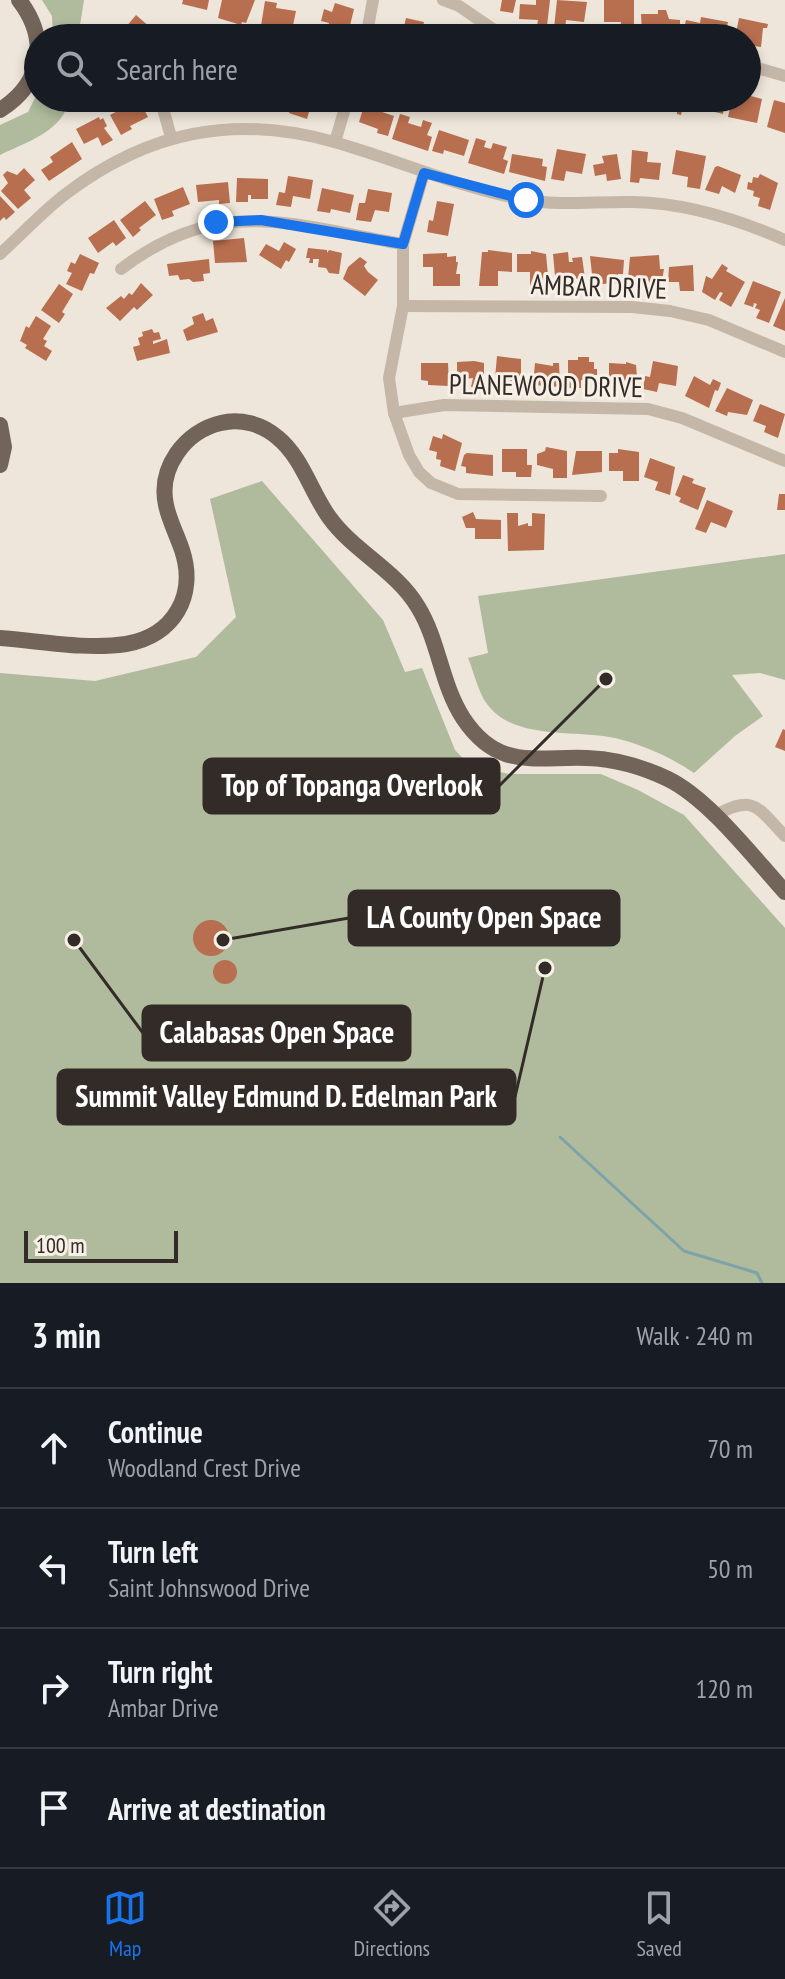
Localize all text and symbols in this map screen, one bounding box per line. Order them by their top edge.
search box [24,24,761,112]
icon: search [52,46,96,90]
text: Search here [116,49,238,88]
route start [508,182,544,218]
route end [198,204,234,240]
street label: AMBAR DRIVE [530,265,668,307]
street label: PLANEWOOD DRIVE [449,365,643,405]
callout: Top of Topanga Overlook [204,759,499,813]
text: Top of Topanga Overlook [221,765,483,804]
callout: LA County Open Space [349,891,619,945]
text: LA County Open Space [366,897,602,936]
callout: Calabasas Open Space [143,1006,410,1060]
text: Calabasas Open Space [160,1012,394,1051]
callout: Summit Valley Edmund D. Edelman Park [58,1070,515,1124]
text: Summit Valley Edmund D. Edelman Park [75,1076,497,1115]
scale bar [24,1227,178,1263]
text: 100 m [36,1231,85,1259]
text: 3 min [32,1313,101,1357]
text: Walk · 240 m [636,1319,753,1352]
text: Continue [108,1412,203,1451]
icon: ahead [32,1426,76,1470]
text: 70 m [707,1432,753,1465]
text: Woodland Crest Drive [108,1451,301,1484]
text: Turn left [108,1532,198,1571]
icon: left [32,1546,76,1590]
text: 50 m [707,1552,753,1585]
text: Saint Johnswood Drive [108,1571,310,1604]
text: Turn right [108,1652,212,1691]
icon: right [32,1666,76,1710]
text: 120 m [695,1672,753,1705]
text: Ambar Drive [108,1691,219,1724]
icon: arrive [32,1786,76,1830]
text: Arrive at destination [108,1789,326,1828]
tab: Map [103,1886,147,1962]
tab: Directions [354,1886,430,1962]
tab: Saved [636,1886,682,1962]

